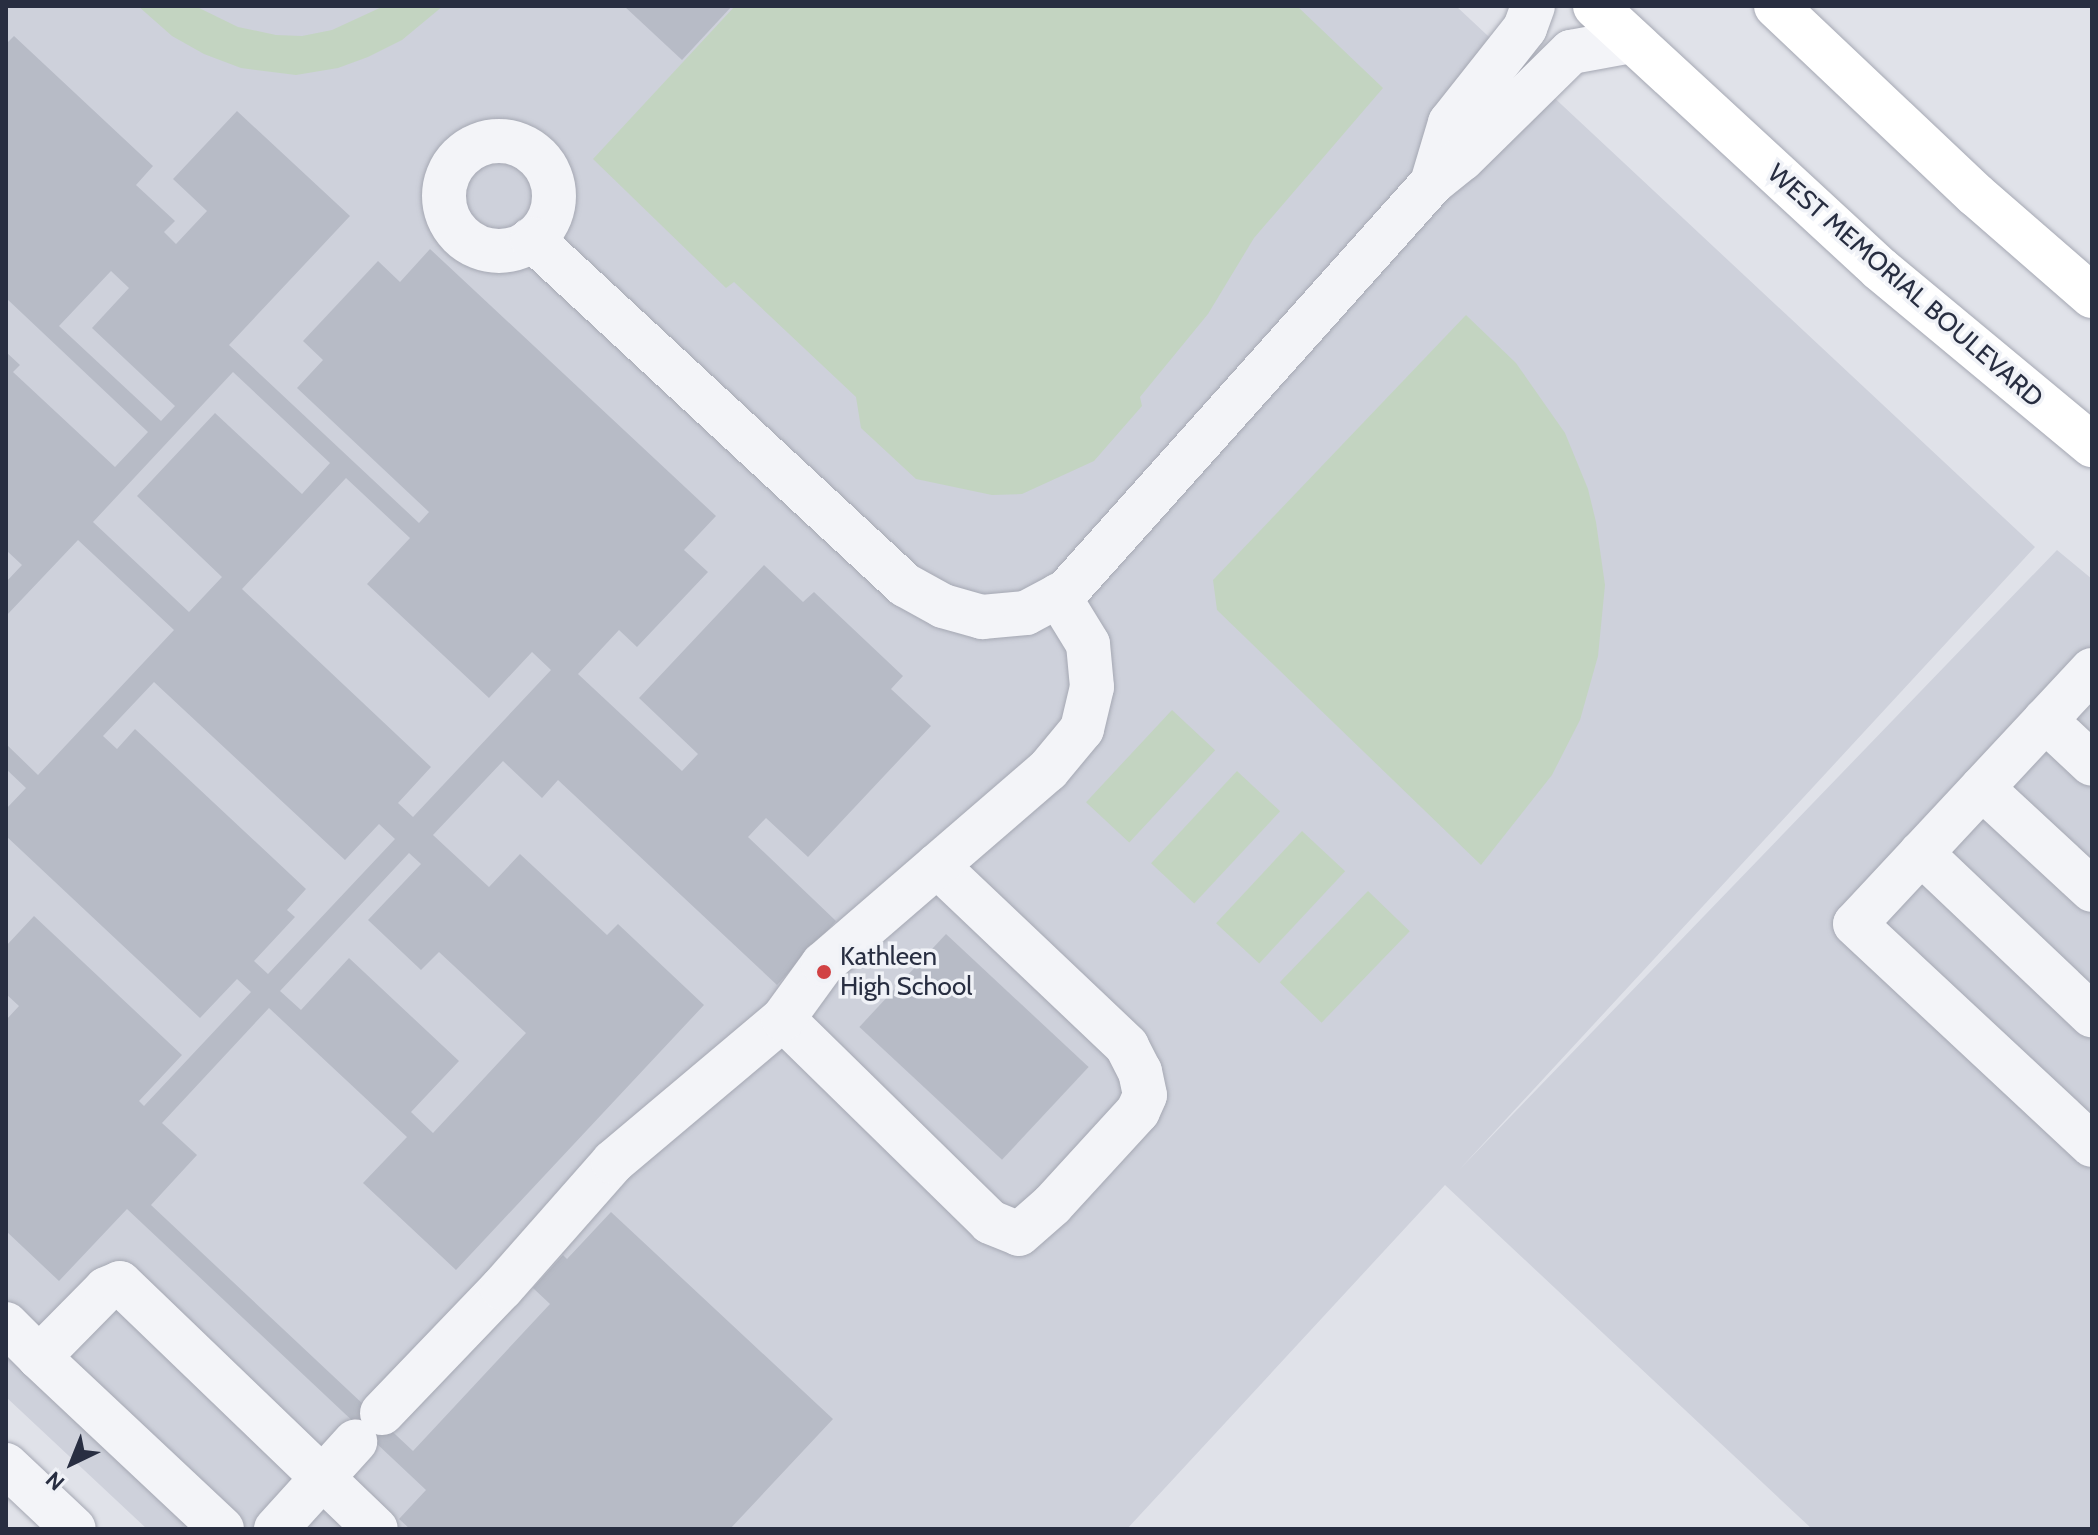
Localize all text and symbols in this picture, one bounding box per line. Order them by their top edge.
street label: WEST MEMORIAL BOULEVARD [1761,158,2049,414]
place label: Kathleen High School [840,941,972,1002]
marker: Kathleen High School [815,963,833,981]
north arrow [32,1423,112,1503]
text: N [40,1466,70,1496]

